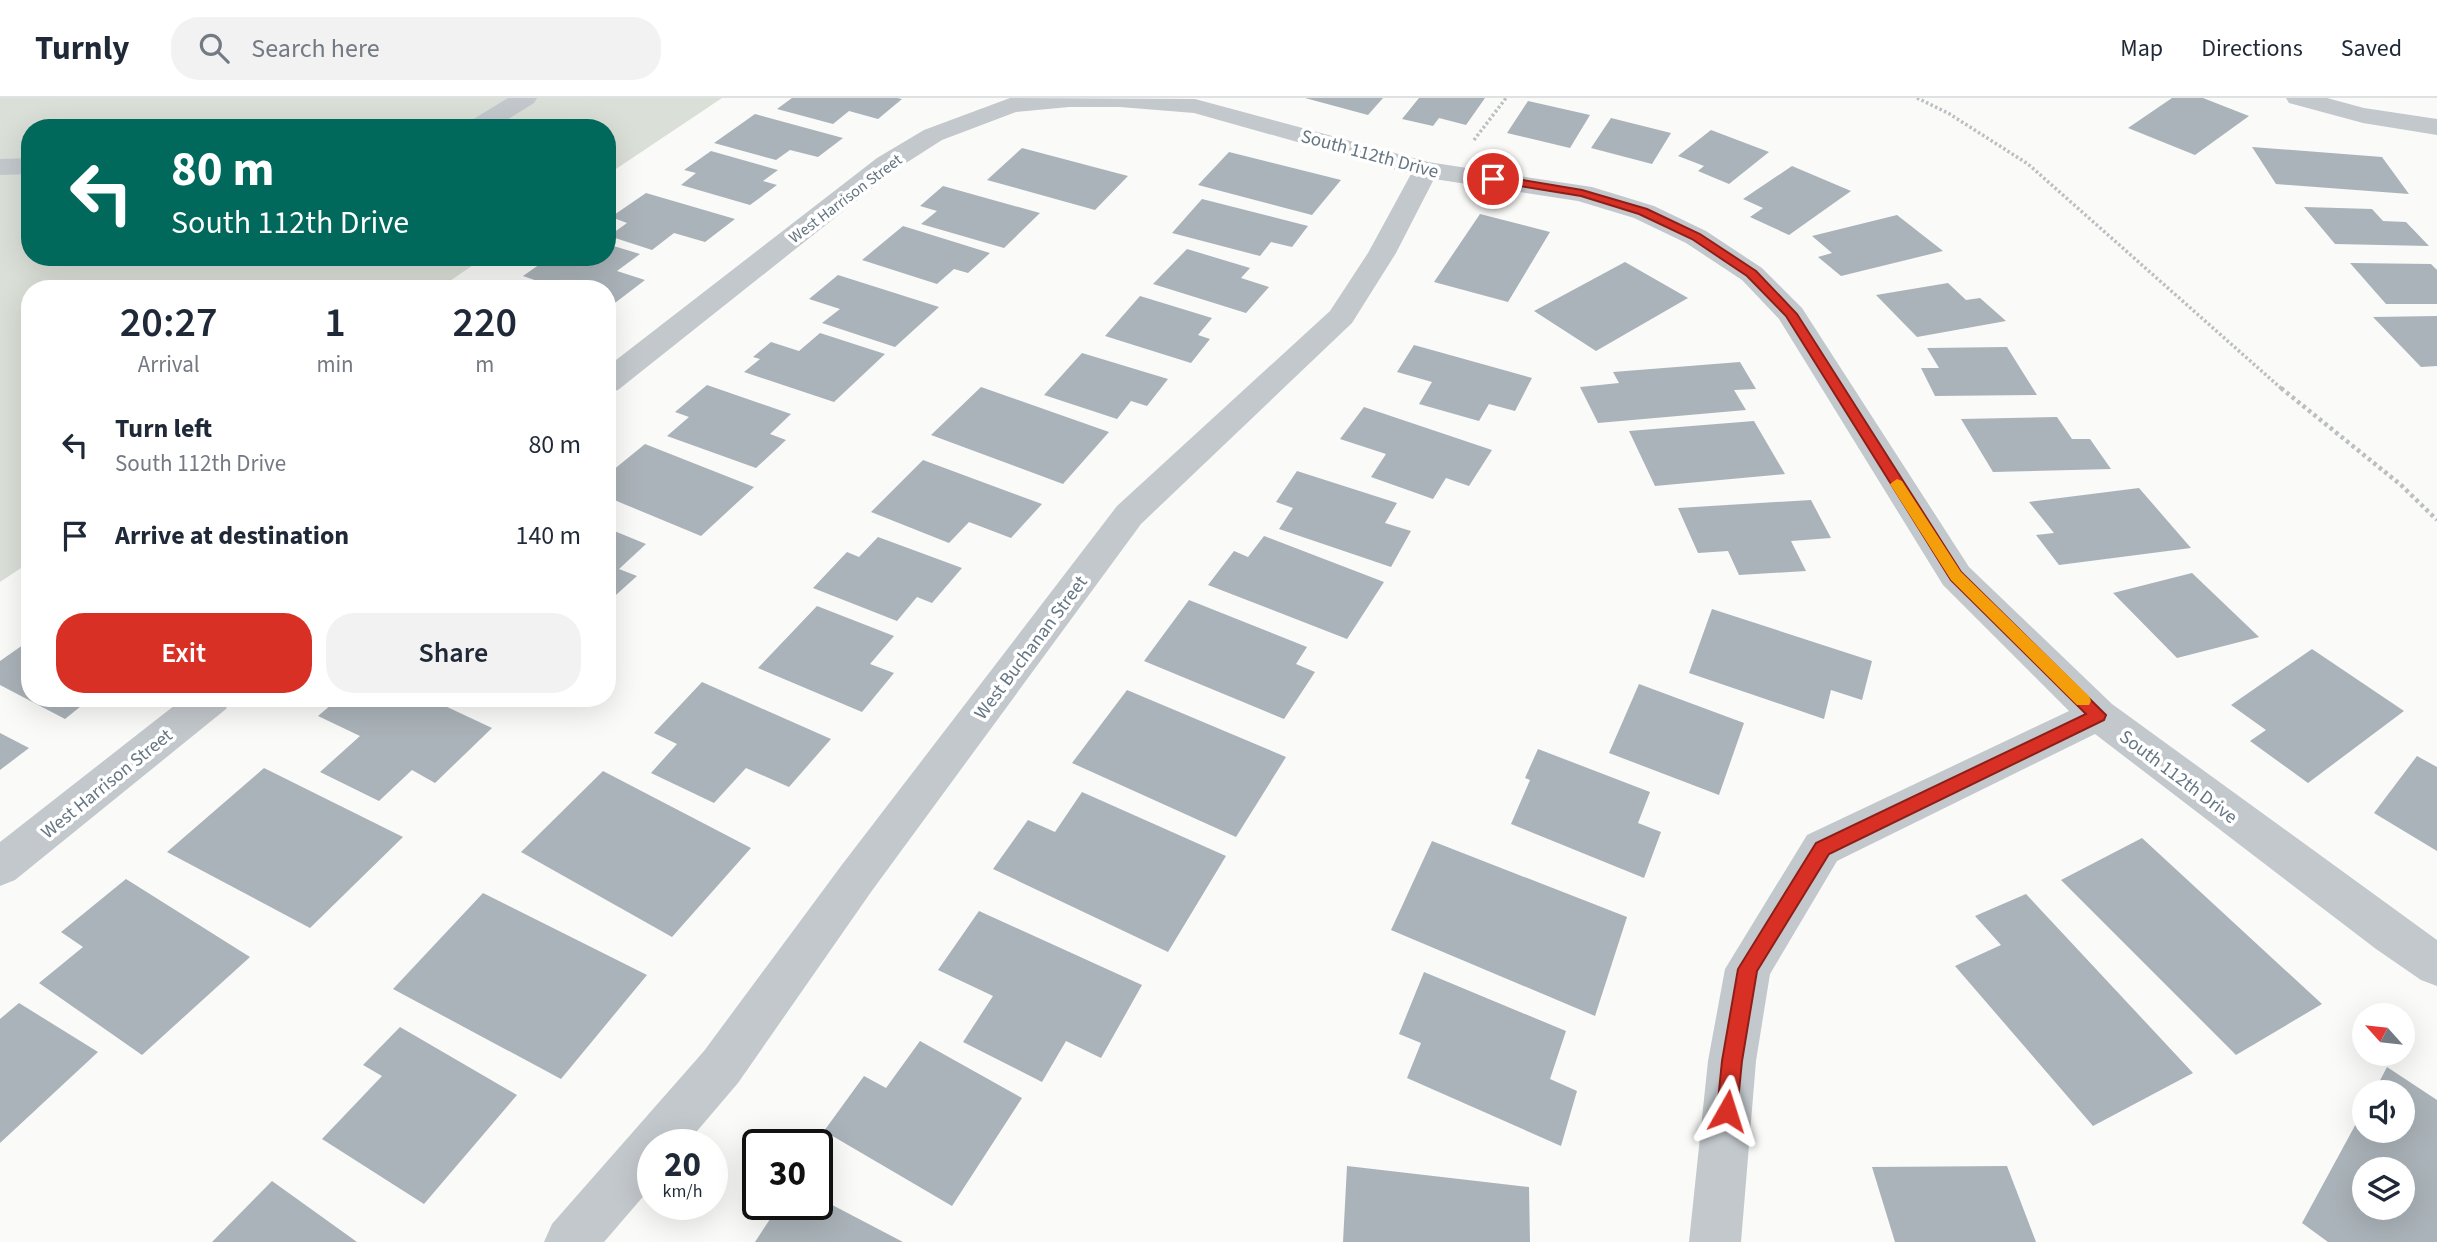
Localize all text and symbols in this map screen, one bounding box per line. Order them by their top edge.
search box [171,17,661,80]
text: Turnly [35,25,129,72]
icon: search [195,29,233,67]
text: Search here [251,30,380,67]
text: Map [2120,31,2163,66]
text: Directions [2201,31,2303,66]
text: Saved [2341,31,2402,66]
street label: South 112th Drive [1298,123,1441,186]
text: 80 m [171,135,275,205]
icon: left [56,147,147,238]
street label: West Harrison Street [784,149,907,249]
pin [1463,149,1523,209]
icon: arrive [1474,160,1512,198]
text: South 112th Drive [171,200,409,246]
text: 20:27 [120,293,218,353]
text: 1 [324,293,346,353]
text: 220 [453,293,517,353]
text: Arrival [138,348,200,381]
text: min [316,348,354,381]
text: m [475,348,494,381]
text: Turn left [115,410,212,447]
icon: left [56,426,94,464]
text: 80 m [528,426,581,463]
text: South 112th Drive [115,447,286,480]
icon: arrive [56,517,94,555]
text: Arrive at destination [115,517,349,554]
text: 140 m [515,517,581,554]
street label: West Buchanan Street [968,570,1095,726]
button: Exit [56,613,312,693]
button: Share [326,613,581,693]
street label: West Harrison Street [35,722,179,846]
street label: South 112th Drive [2114,724,2243,831]
north arrow [2352,1003,2415,1066]
map controls [2352,1003,2415,1220]
position arrow [1690,1074,1764,1148]
button: sound [2352,1080,2415,1143]
speed limit sign: 30 [742,1129,833,1220]
text: 20 [664,1140,701,1190]
button: layers [2352,1157,2415,1220]
text: km/h [663,1179,702,1204]

